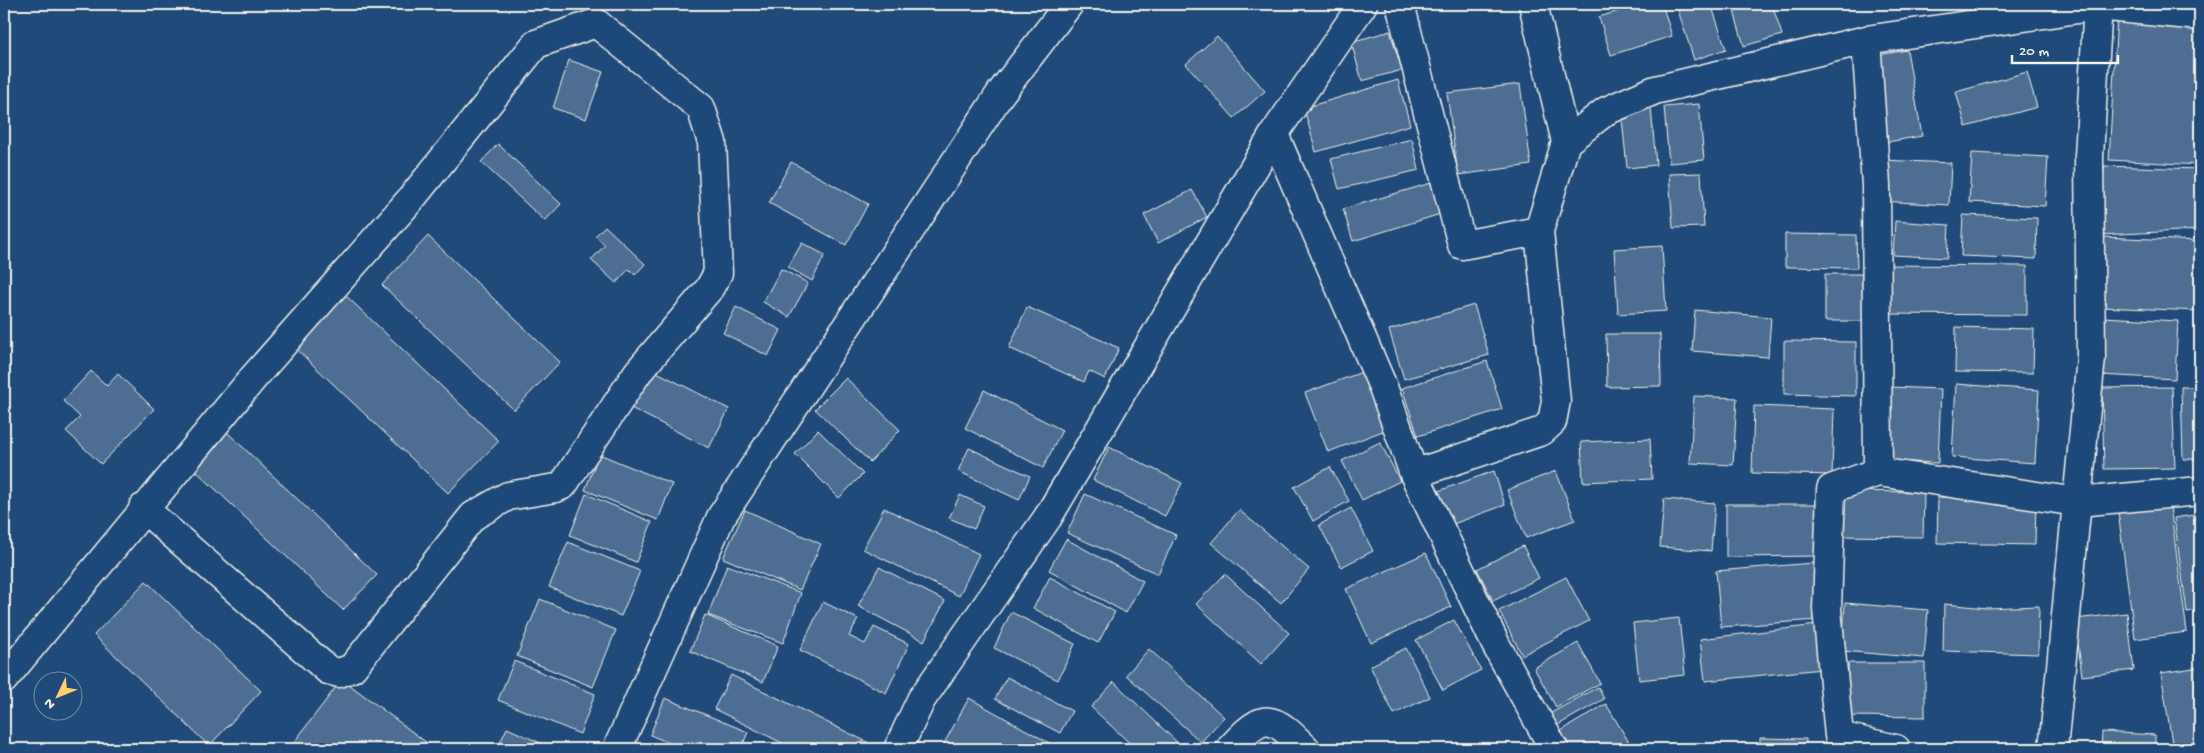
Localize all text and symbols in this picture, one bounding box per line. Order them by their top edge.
scale bar [2012,32,2118,64]
text: 20 m [2019,43,2049,61]
north arrow [32,670,82,720]
text: N [41,694,60,712]

